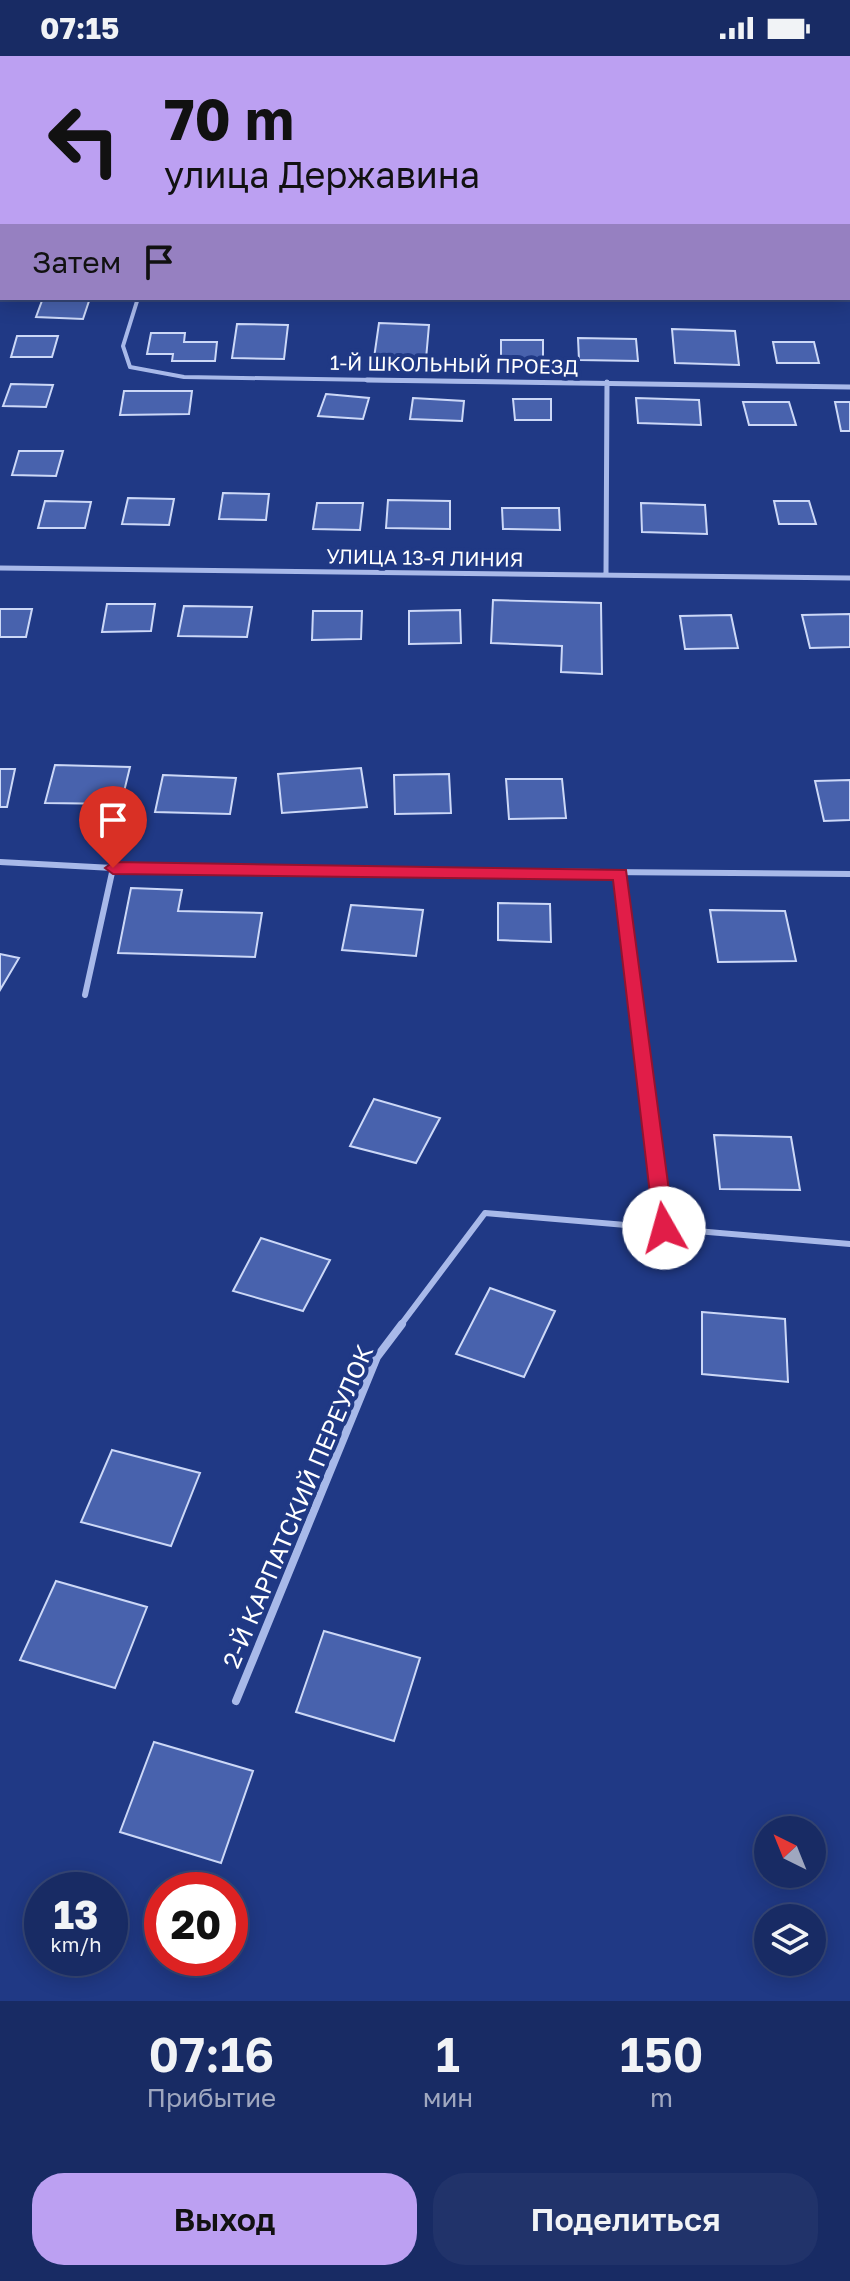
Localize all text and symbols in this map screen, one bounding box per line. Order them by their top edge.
text: 07:15 [40,10,119,46]
text: 70 m [164,85,294,152]
icon: left [32,88,136,192]
text: улица Державина [164,153,480,196]
icon: arrive [137,240,181,284]
text: Затем [32,244,121,280]
street label: 1-Й ШКОЛЬНЫЙ ПРОЕЗД [330,350,578,378]
street label: УЛИЦА 13-Я ЛИНИЯ [326,543,524,571]
pin [79,786,147,868]
icon: arrive [91,798,135,842]
position arrow [622,1186,706,1270]
street label: 2-Й КАРПАТСКИЙ ПЕРЕУЛОК [216,1340,378,1672]
north arrow [754,1816,826,1888]
map controls [754,1816,826,1976]
speed limit sign: 20 [144,1872,248,1976]
text: 13 [54,1890,99,1938]
button: layers [754,1904,826,1976]
text: km/h [51,1932,101,1956]
text: 07:16 [149,2025,274,2083]
text: 1 [436,2025,460,2083]
text: 150 [620,2025,703,2083]
text: Прибытие [147,2082,276,2113]
text: мин [423,2082,473,2113]
text: m [650,2082,673,2113]
button: Выход [32,2173,417,2265]
button: Поделиться [433,2173,818,2265]

